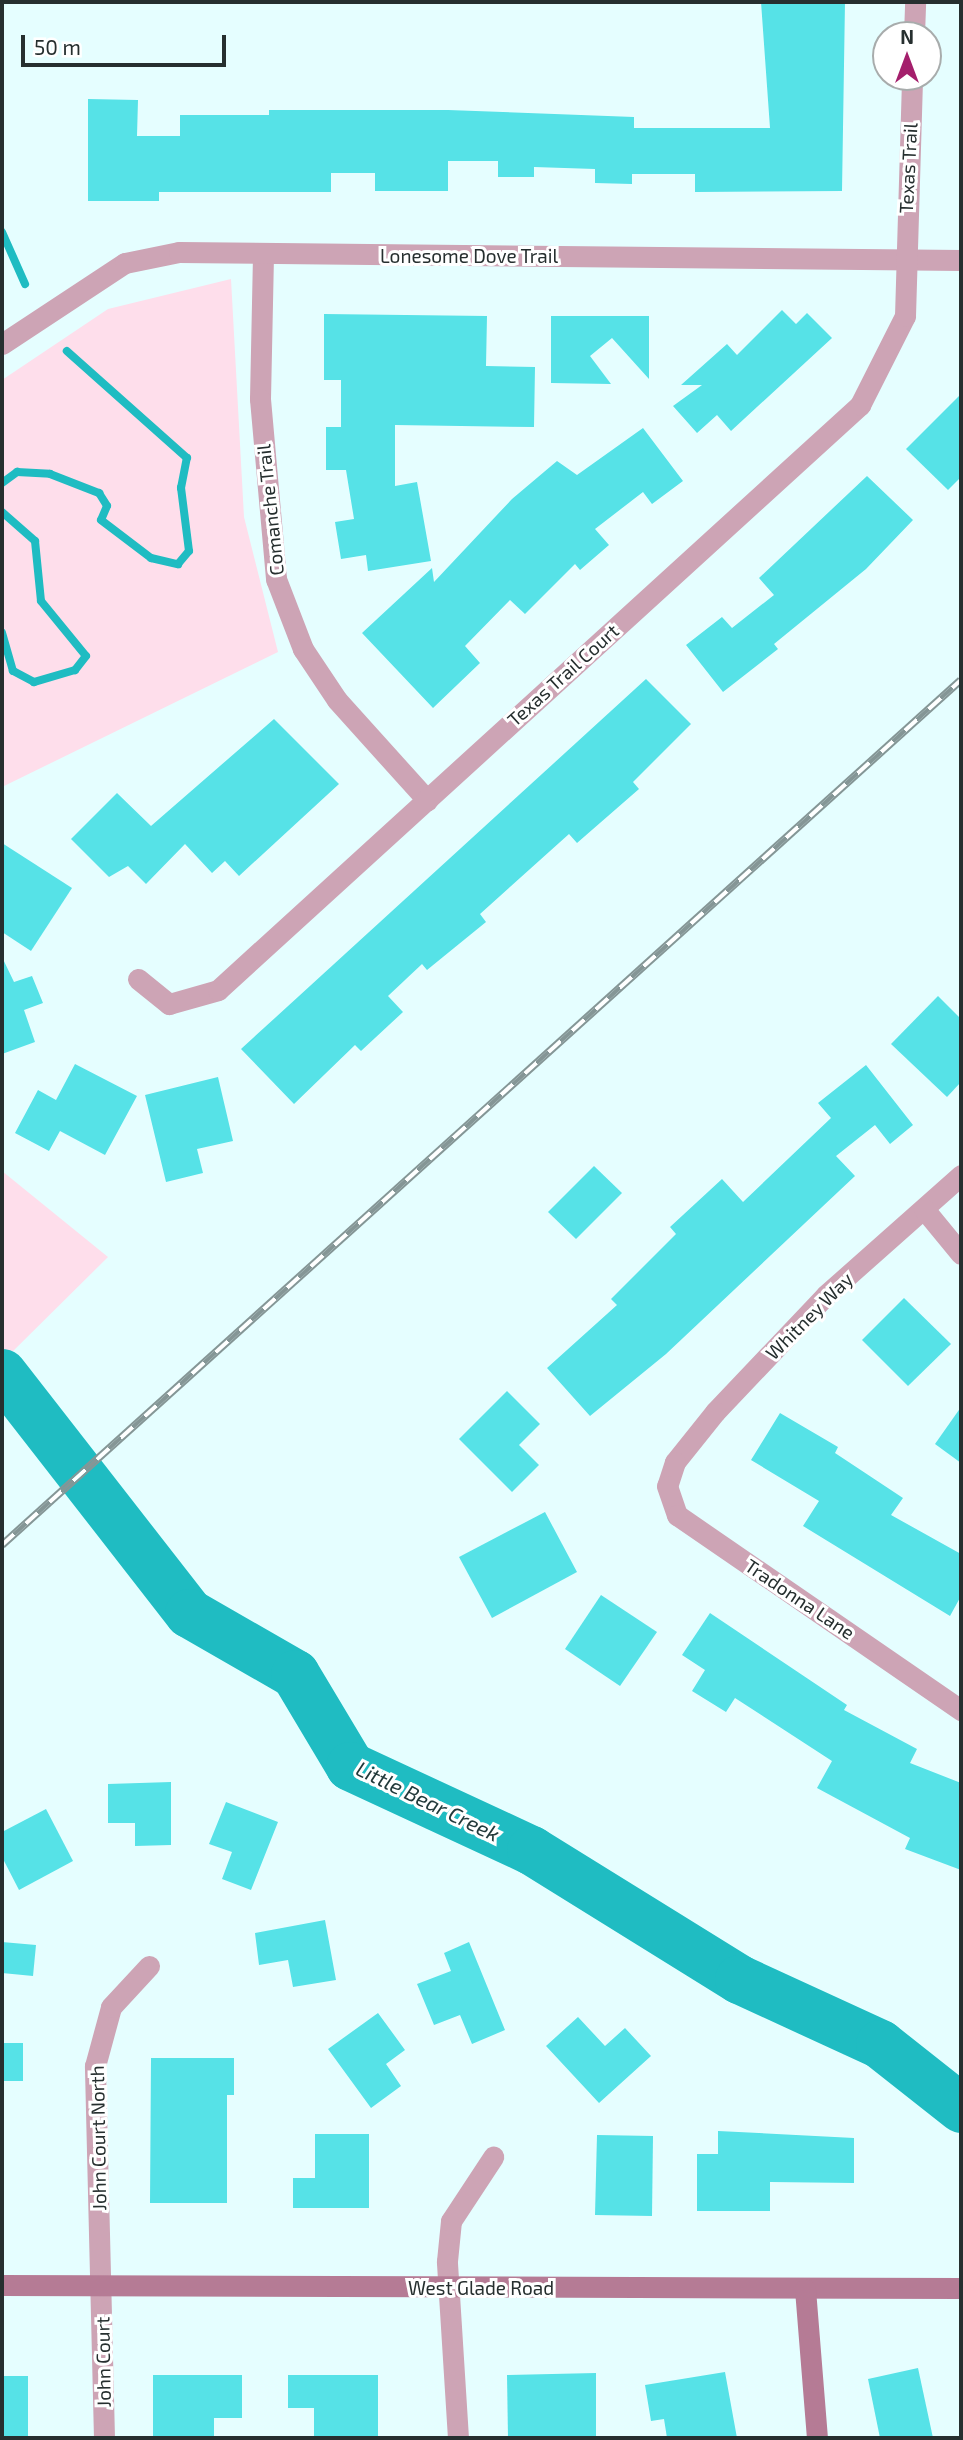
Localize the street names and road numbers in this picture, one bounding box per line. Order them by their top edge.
street label: Texas Trail [894,122,922,214]
street label: Lonesome Dove Trail [380,245,558,267]
street label: Comanche Trail [252,443,288,577]
street label: Texas Trail Court [502,619,624,731]
street label: Whitney Way [760,1267,858,1365]
street label: Tradonna Lane [741,1554,859,1644]
street label: John Court North [85,2065,111,2211]
street label: West Glade Road [408,2277,554,2299]
street label: John Court [91,2316,115,2408]

